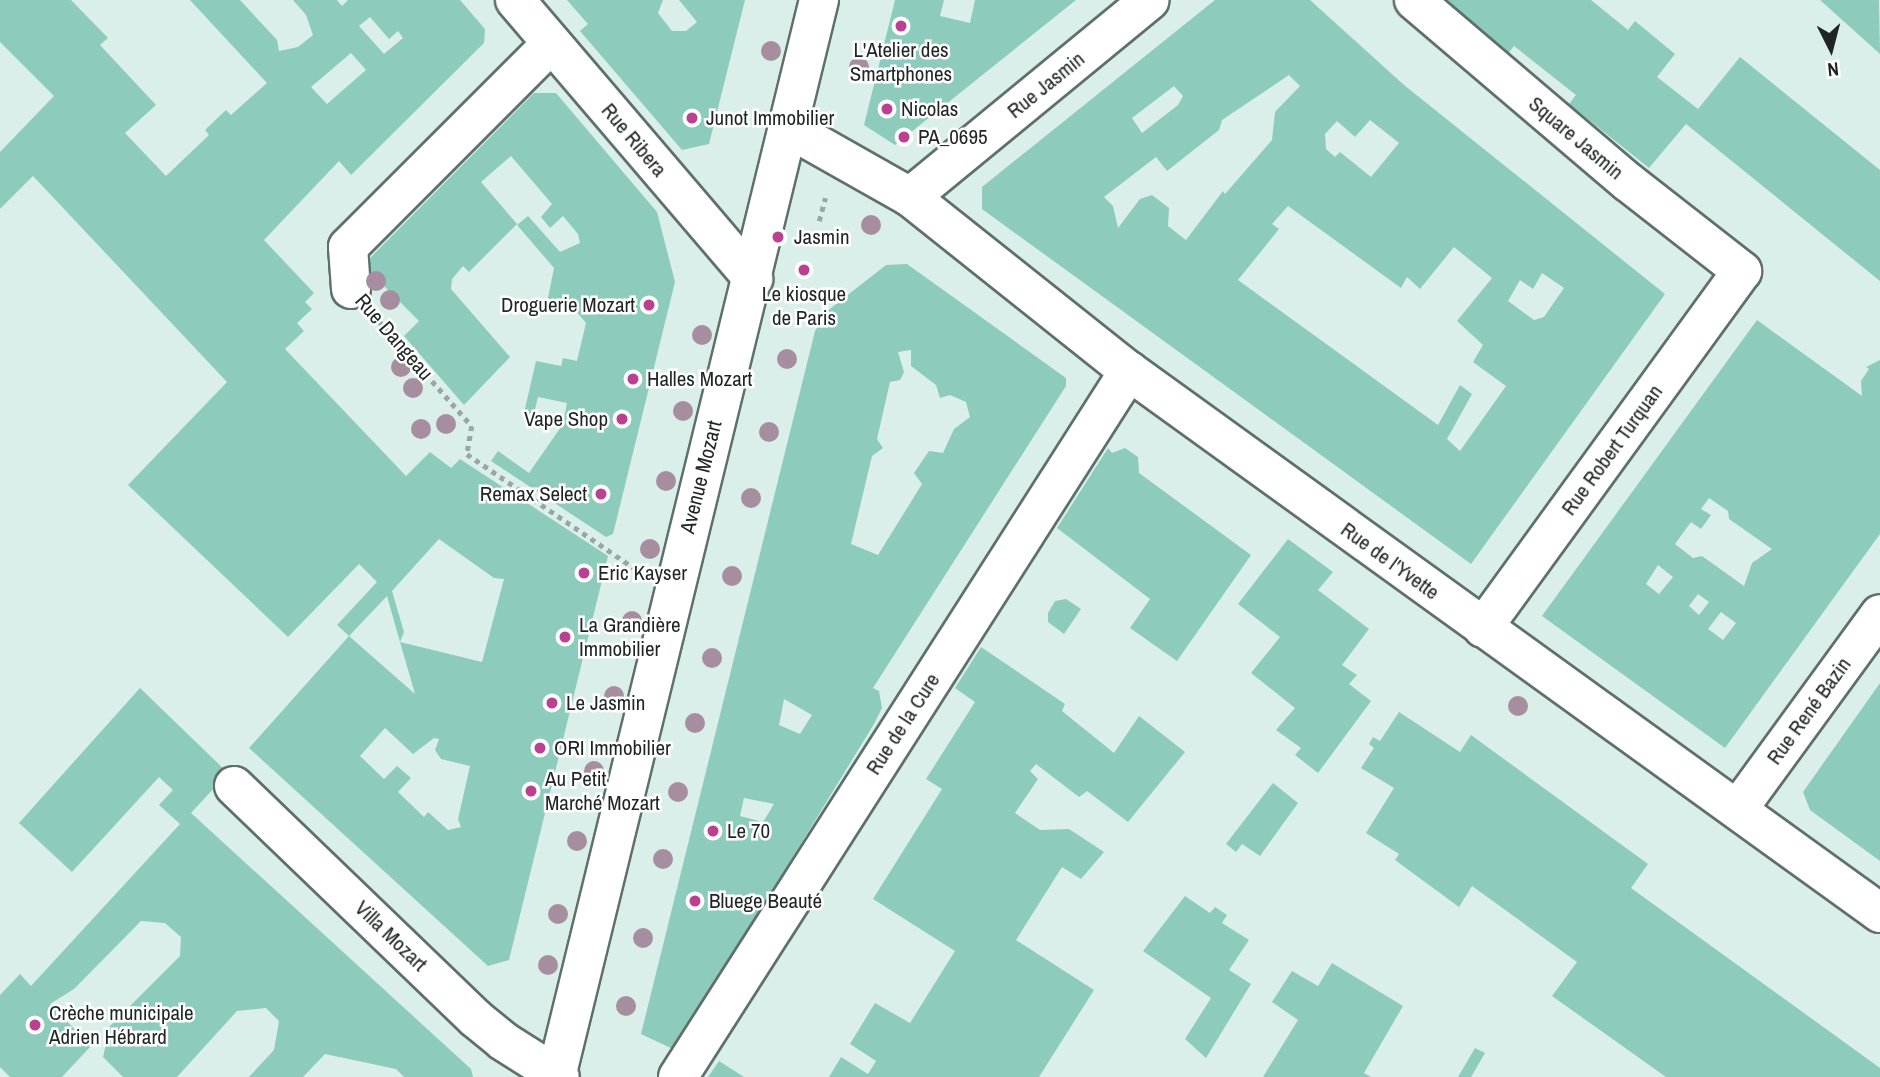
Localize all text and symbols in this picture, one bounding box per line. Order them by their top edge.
north arrow [1796,14,1866,84]
marker: L'Atelier des Smartphones [893,18,909,34]
place label: L'Atelier des Smartphones [850,37,952,87]
street label: Rue Jasmin [1002,46,1090,124]
text: N [1826,56,1840,83]
street label: Square Jasmin [1524,91,1628,185]
place label: Nicolas [901,96,958,122]
street label: Rue Ribera [596,98,672,182]
marker: Nicolas [879,101,895,117]
place label: Junot Immobilier [706,105,834,131]
marker: Junot Immobilier [684,110,700,126]
place label: PA_0695 [918,124,988,150]
marker: PA_0695 [896,129,912,145]
place label: Jasmin [794,224,850,250]
marker: Jasmin [768,227,788,247]
marker: Le kiosque de Paris [796,262,812,278]
place label: Le kiosque de Paris [762,281,846,331]
street label: Rue Dangeau [350,289,438,385]
place label: Droguerie Mozart [501,292,635,318]
marker: Droguerie Mozart [641,297,657,313]
place label: Halles Mozart [647,366,752,392]
marker: Halles Mozart [625,371,641,387]
street label: Rue Robert Turquan [1556,380,1668,520]
place label: Vape Shop [524,406,608,432]
marker: Vape Shop [614,411,630,427]
street label: Avenue Mozart [675,418,727,536]
place label: Remax Select [480,481,587,507]
marker: Remax Select [593,486,609,502]
street label: Rue de l'Yvette [1336,517,1444,605]
place label: Eric Kayser [598,560,687,586]
marker: Eric Kayser [576,565,592,581]
place label: La Grandière Immobilier [579,612,680,662]
marker: La Grandière Immobilier [557,629,573,645]
street label: Rue René Bazin [1762,652,1856,770]
street label: Rue de la Cure [861,669,945,779]
place label: Le Jasmin [566,690,645,716]
marker: Le Jasmin [544,695,560,711]
place label: ORI Immobilier [554,735,671,761]
marker: ORI Immobilier [532,740,548,756]
place label: Au Petit Marché Mozart [545,766,660,816]
marker: Au Petit Marché Mozart [523,783,539,799]
place label: Le 70 [727,818,770,844]
marker: Le 70 [705,823,721,839]
place label: Bluege Beauté [709,888,822,914]
marker: Bluege Beauté [687,893,703,909]
street label: Villa Mozart [350,895,432,977]
place label: Crèche municipale Adrien Hébrard [49,1000,194,1050]
marker: Crèche municipale Adrien Hébrard [27,1017,43,1033]

